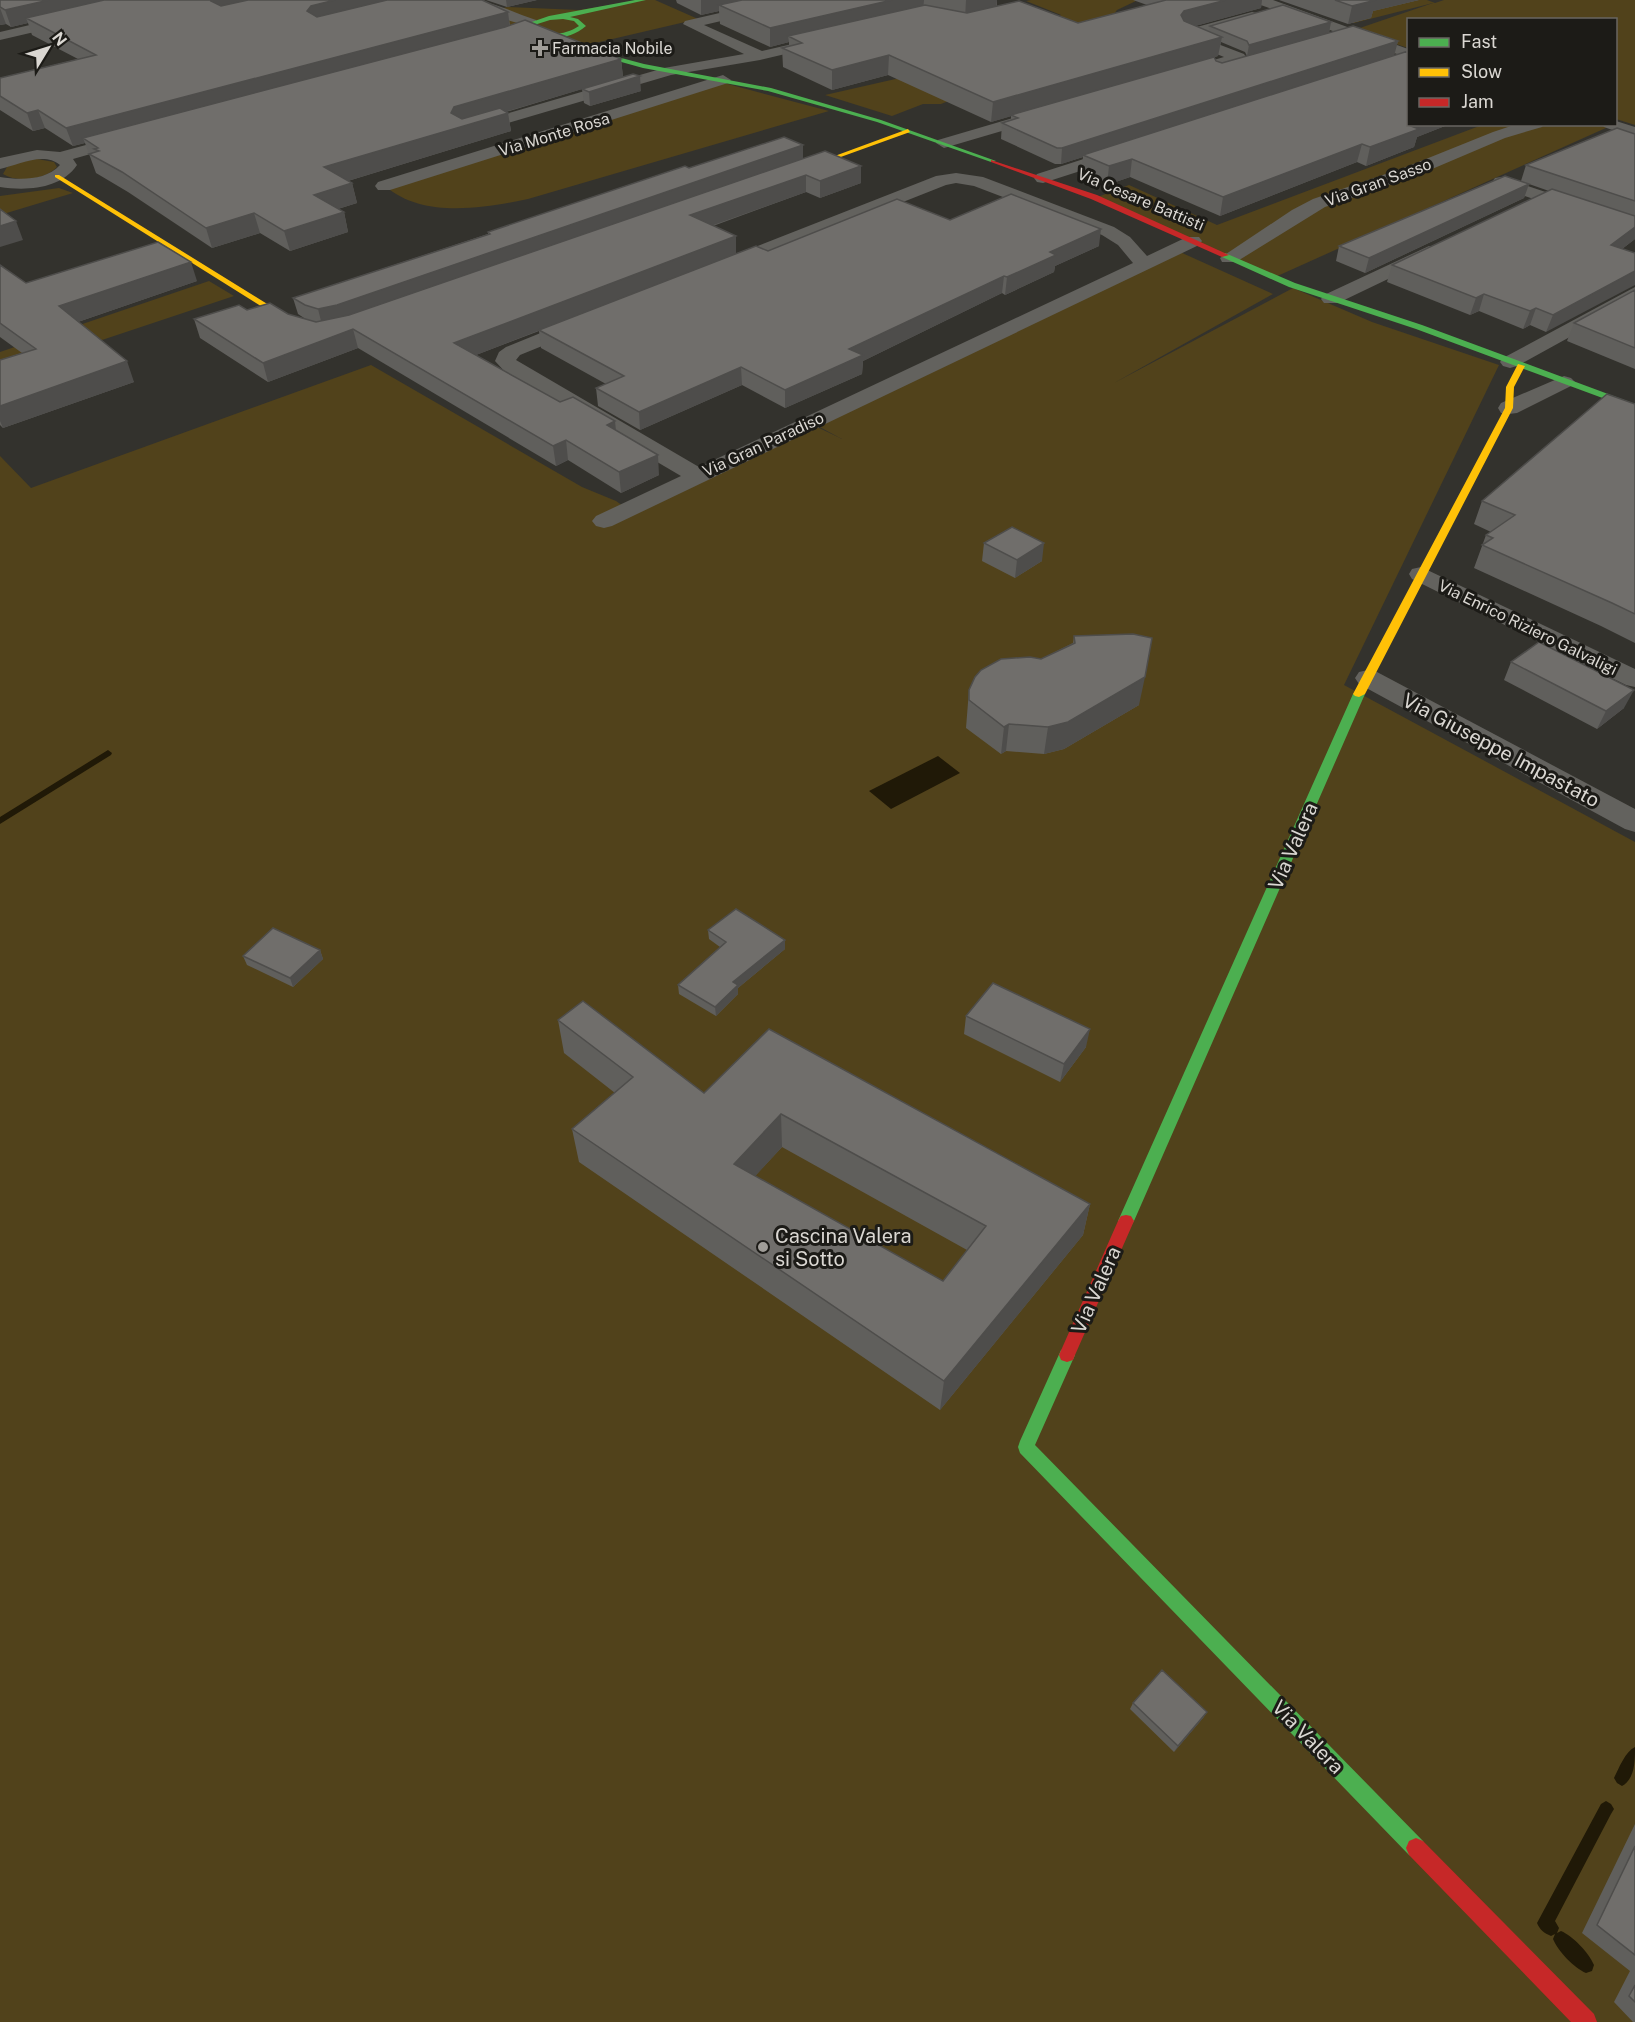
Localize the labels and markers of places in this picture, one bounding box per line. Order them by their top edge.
place label: Farmacia Nobile [552,39,673,58]
marker: Farmacia Nobile [533,41,547,55]
place label: Cascina Valera si Sotto [775,1224,912,1271]
marker: Cascina Valera si Sotto [756,1240,770,1254]

